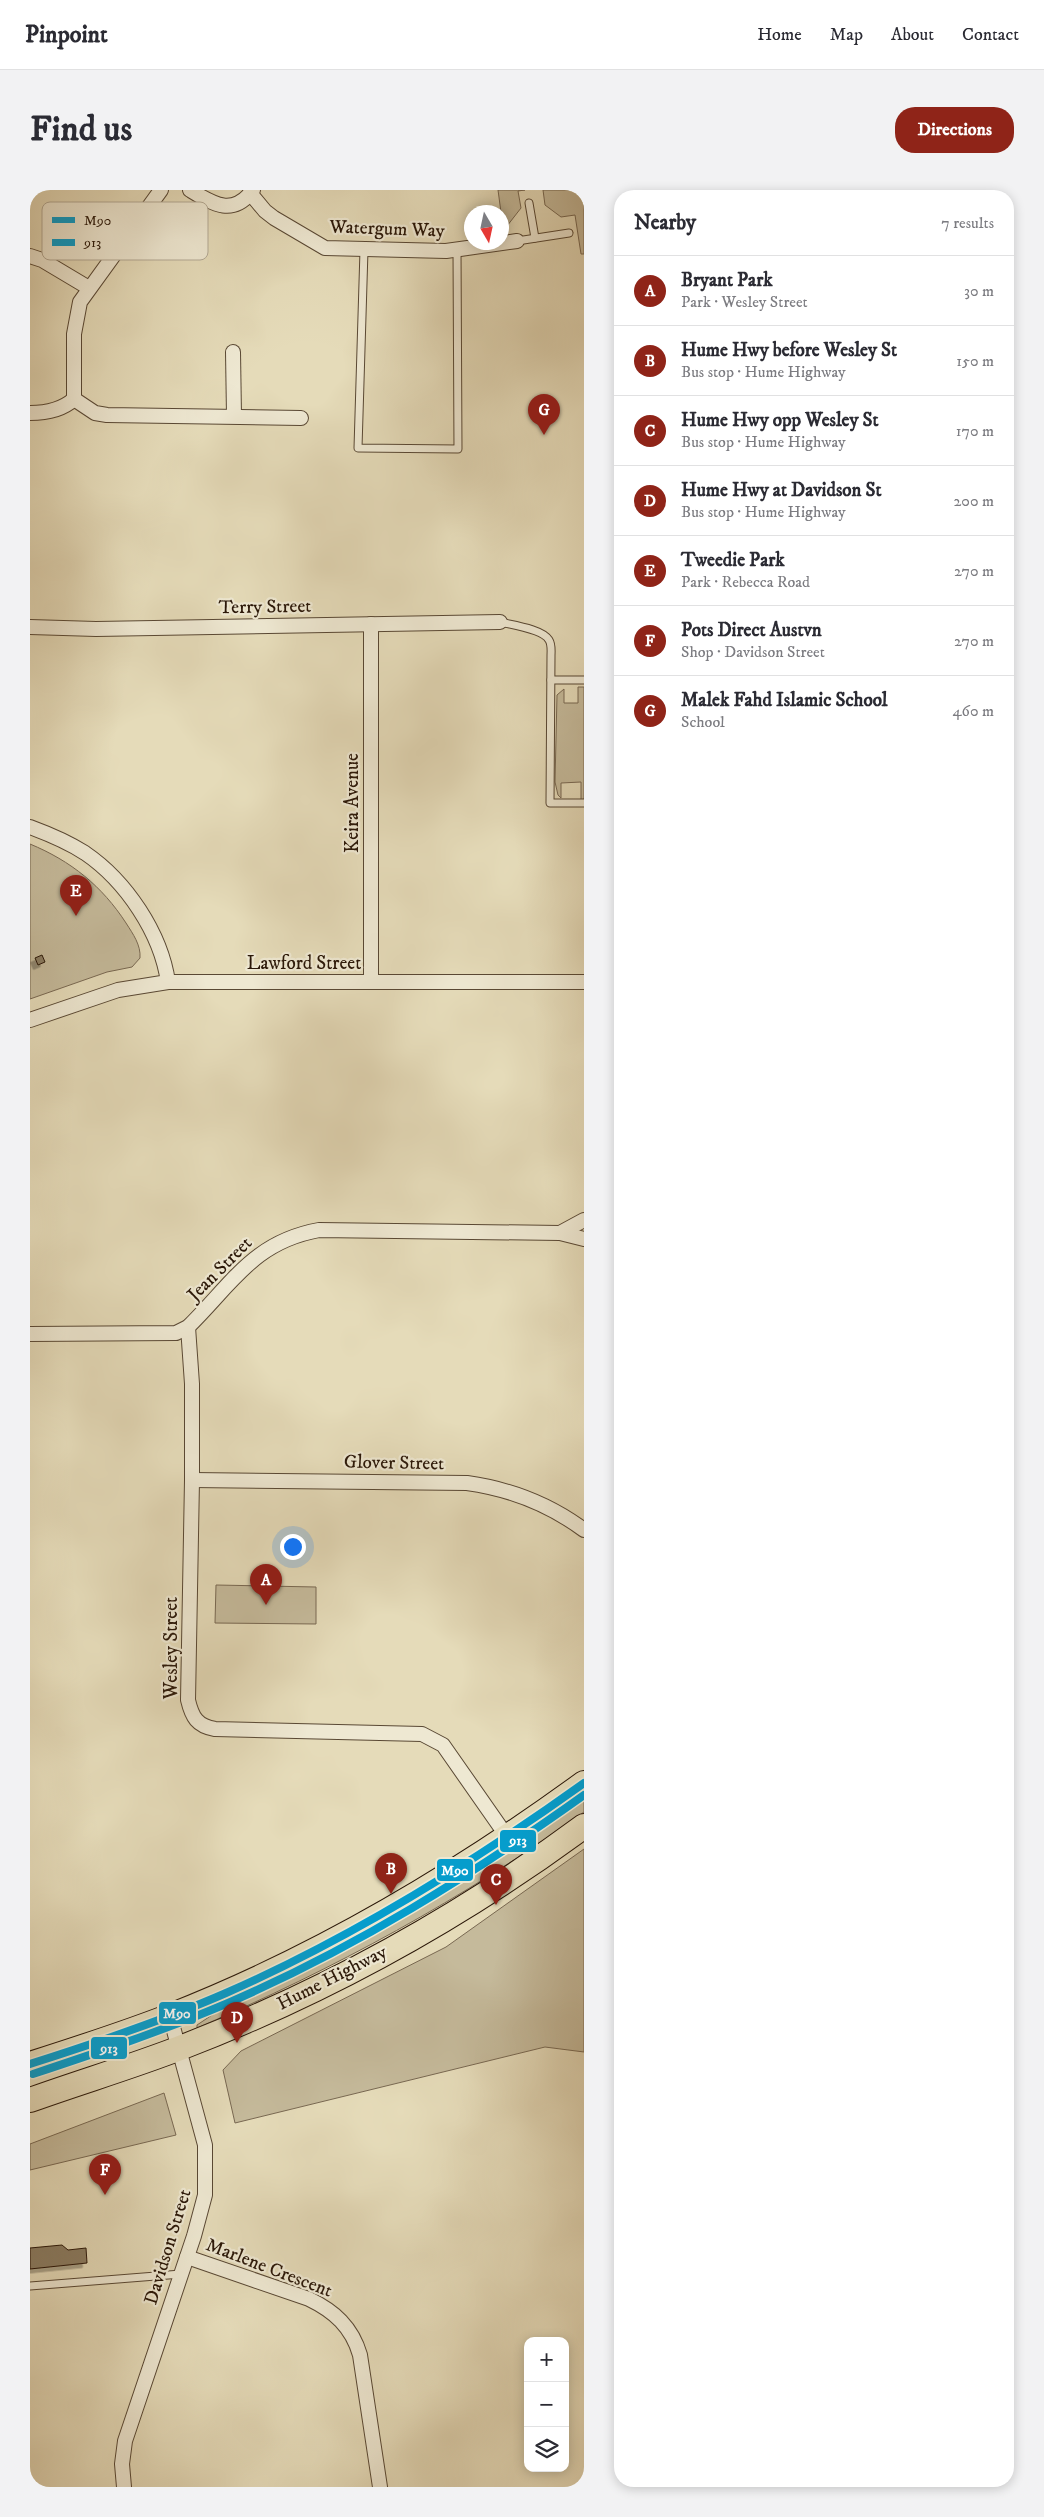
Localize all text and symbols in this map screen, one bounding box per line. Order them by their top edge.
text: Pinpoint [25,20,108,50]
text: Home [757,24,802,46]
text: Map [830,24,863,46]
text: About [891,24,934,46]
text: Contact [962,24,1019,46]
button: Directions [895,107,1014,153]
text: Find us [30,108,132,152]
legend [42,202,208,260]
north arrow [464,205,509,250]
text: Nearby [634,210,696,236]
text: M90 [84,212,111,230]
text: 7 results [941,213,994,233]
street label: Watergum Way [328,215,446,243]
text: 913 [83,234,101,252]
text: Bryant Park [681,269,773,292]
text: A [645,281,655,301]
text: 30 m [964,281,994,301]
text: Park · Wesley Street [681,292,808,312]
text: Hume Hwy before Wesley St [681,339,897,362]
text: B [645,351,655,371]
text: 150 m [956,351,994,371]
text: Bus stop · Hume Highway [681,362,846,382]
pin: G [528,394,560,435]
text: Hume Hwy opp Wesley St [681,409,879,432]
text: C [645,421,655,441]
text: 170 m [956,421,994,441]
text: Bus stop · Hume Highway [681,432,846,452]
text: Hume Hwy at Davidson St [681,479,882,502]
text: D [644,491,656,511]
text: 200 m [953,491,994,511]
text: Bus stop · Hume Highway [681,502,846,522]
text: Tweedie Park [681,549,785,572]
text: E [644,561,656,581]
text: 270 m [954,561,994,581]
text: Park · Rebecca Road [681,572,810,592]
street label: Terry Street [219,595,311,619]
text: Pots Direct Austvn [681,619,822,642]
text: F [645,631,655,651]
text: 270 m [954,631,994,651]
text: Shop · Davidson Street [681,642,825,662]
text: Malek Fahd Islamic School [681,689,888,712]
text: G [644,701,656,721]
text: 460 m [952,701,994,721]
text: School [681,712,725,732]
street label: Keira Avenue [341,753,364,853]
pin: E [60,875,92,916]
street label: Lawford Street [247,952,361,975]
street label: Jean Street [181,1232,257,1308]
street label: Glover Street [344,1451,444,1475]
your location [280,1534,306,1560]
pin: A [250,1564,282,1605]
street label: Wesley Street [160,1597,183,1700]
line badge: 913 [499,1829,537,1853]
text: 913 [508,1832,527,1850]
pin: B [375,1853,407,1894]
line badge: M90 [436,1858,474,1882]
text: M90 [441,1862,469,1880]
pin: C [480,1864,512,1905]
street label: Hume Highway [273,1940,392,2015]
line badge: M90 [158,2001,197,2025]
pin: D [221,2002,253,2043]
text: M90 [163,2005,191,2023]
line badge: 913 [90,2036,128,2060]
text: 913 [99,2040,118,2058]
pin: F [89,2154,121,2195]
street label: Davidson Street [140,2187,196,2307]
street label: Marlene Crescent [203,2233,335,2303]
map controls [524,2337,569,2472]
button: + [524,2337,569,2382]
button: − [524,2382,569,2427]
button: layers [524,2427,569,2472]

